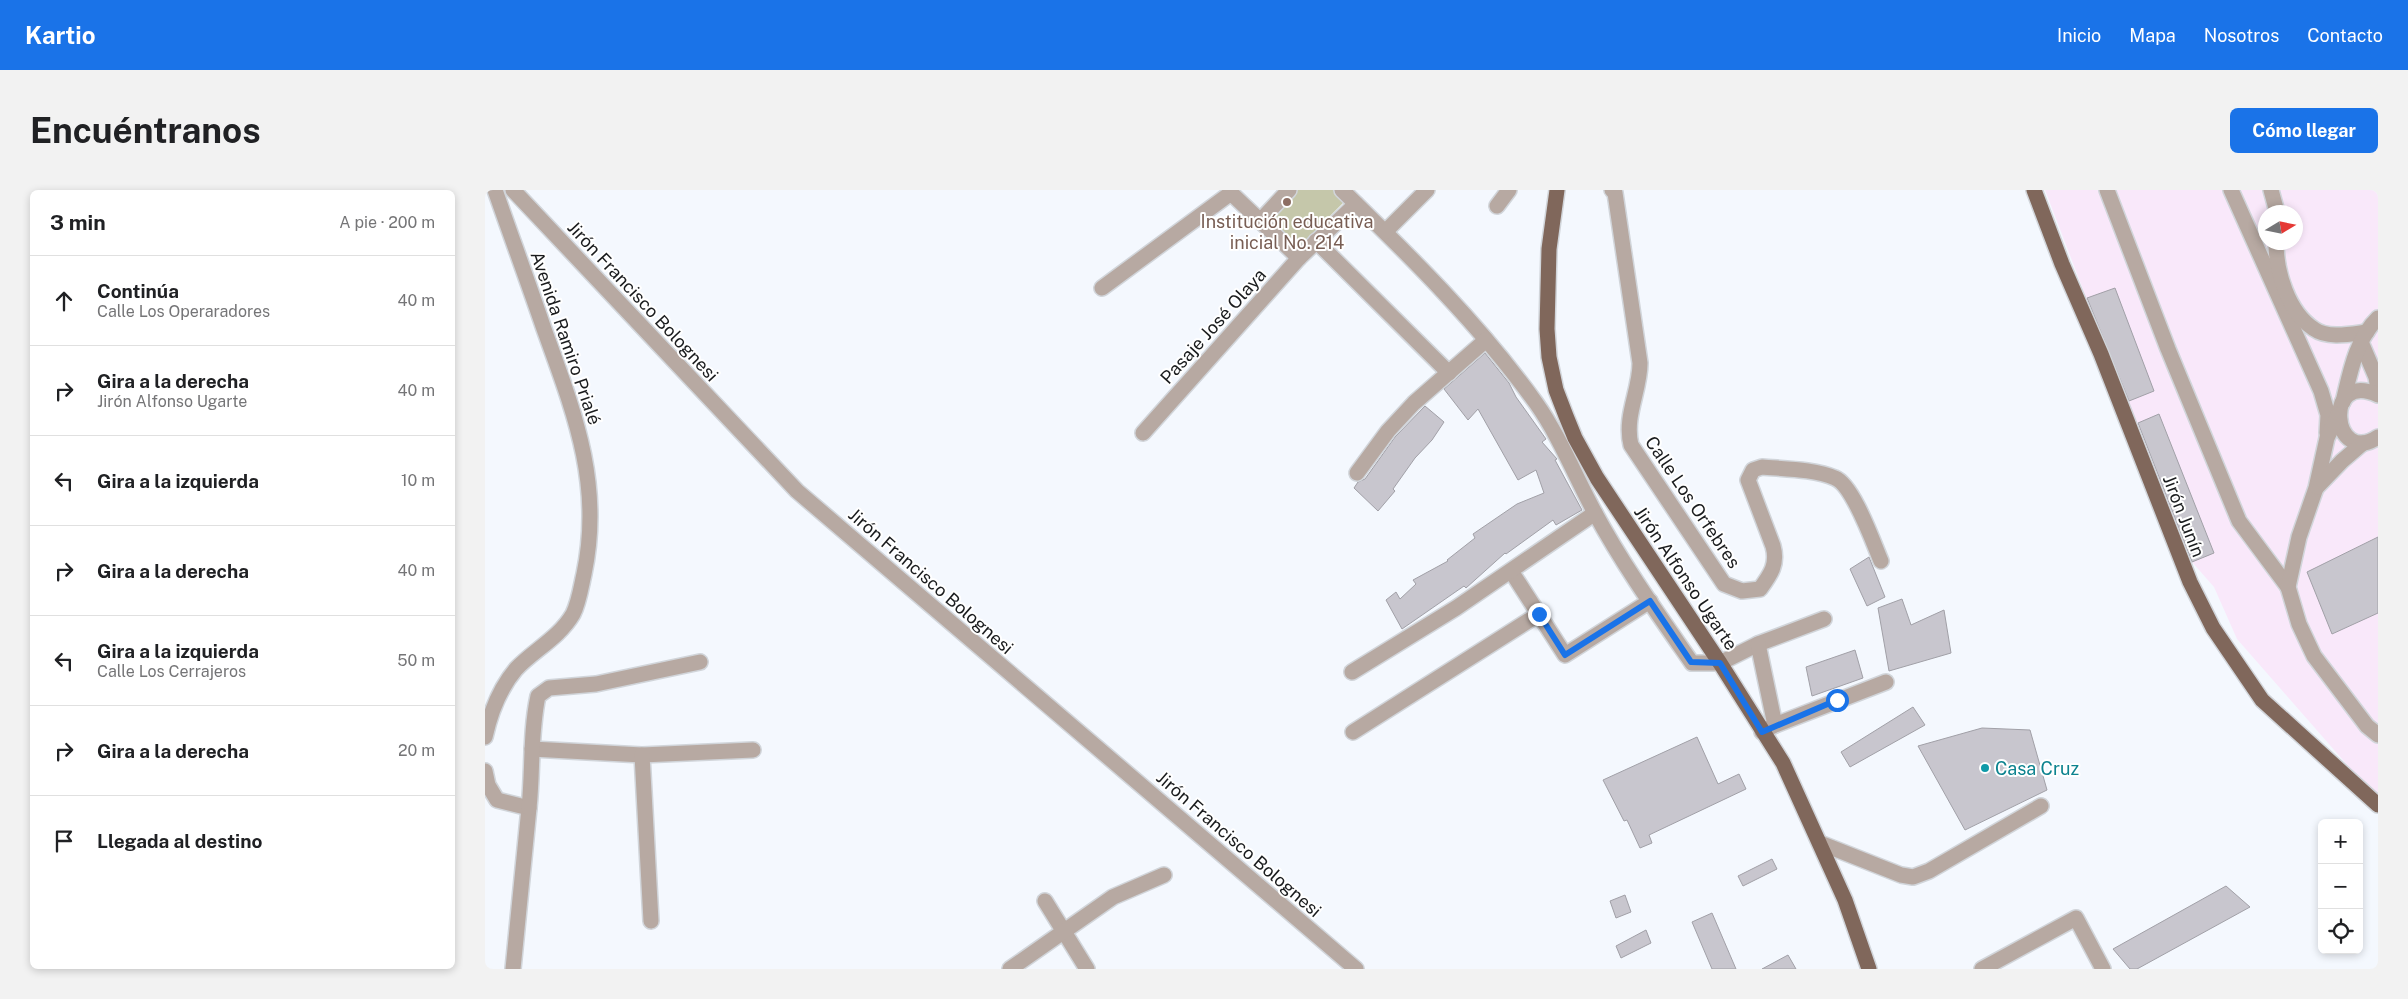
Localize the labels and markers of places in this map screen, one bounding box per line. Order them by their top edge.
marker: Institución educativa inicial No. 214 [1281,196,1293,208]
place label: Institución educativa inicial No. 214 [1201,211,1373,253]
place label: Casa Cruz [1995,758,2079,779]
marker: Casa Cruz [1979,762,1991,774]

